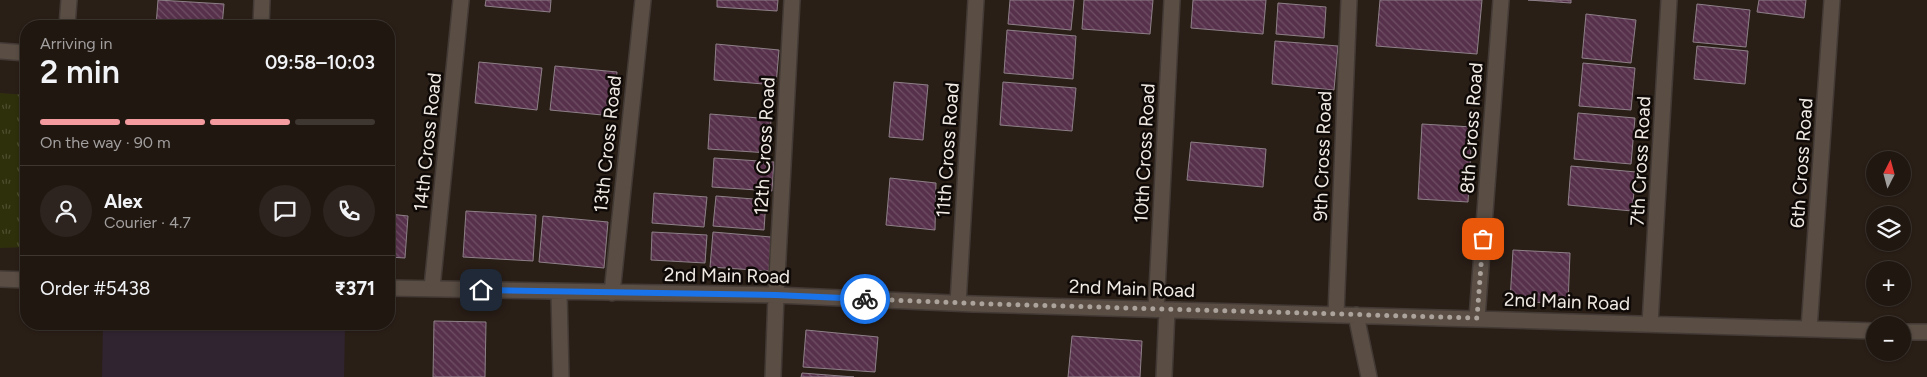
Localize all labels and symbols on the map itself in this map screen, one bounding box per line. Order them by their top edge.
street label: 8th Cross Road [1455,62,1488,194]
street label: 14th Cross Road [409,72,446,213]
street label: 13th Cross Road [589,74,626,214]
street label: 12th Cross Road [749,76,780,216]
street label: 11th Cross Road [931,82,964,218]
street label: 10th Cross Road [1129,83,1160,223]
street label: 9th Cross Road [1309,90,1336,222]
street label: 7th Cross Road [1626,96,1655,227]
street label: 6th Cross Road [1785,97,1818,229]
north arrow [1866,151,1911,196]
pin [1462,218,1504,260]
street label: 2nd Main Road [664,263,790,288]
pin [460,269,502,311]
courier [840,274,890,324]
street label: 2nd Main Road [1068,275,1195,302]
street label: 2nd Main Road [1503,288,1630,315]

